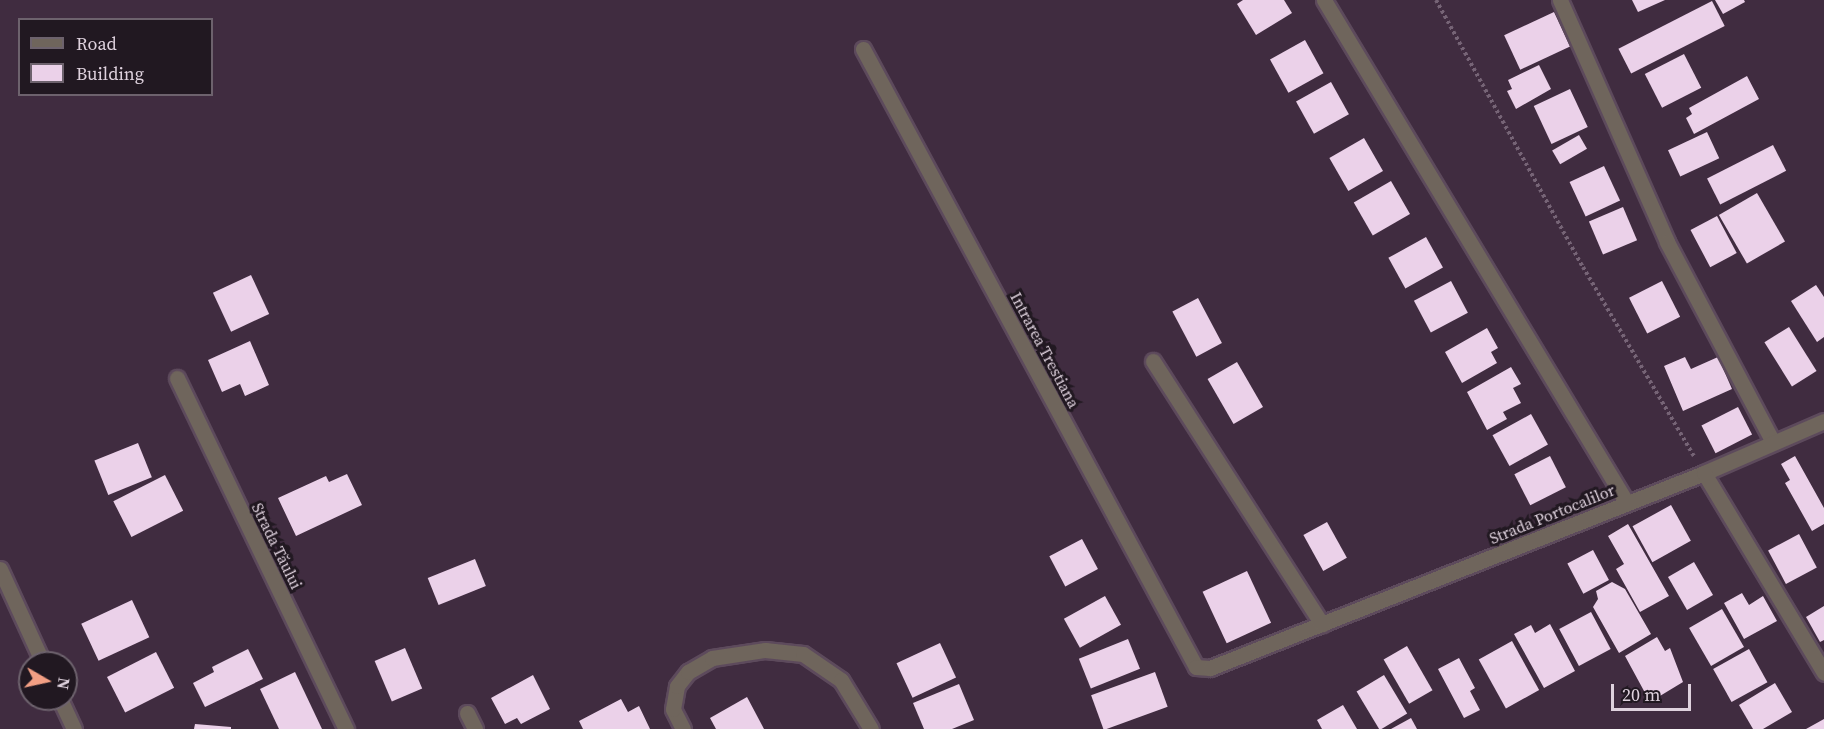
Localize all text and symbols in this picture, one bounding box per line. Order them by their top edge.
legend [18,18,213,96]
text: Road [76,31,117,56]
text: Building [76,61,144,86]
street label: Intrarea Trestiana [1006,289,1084,411]
street label: Strada Portocalilor [1487,480,1617,548]
street label: Strada Tăului [248,500,306,592]
north arrow [18,651,78,711]
scale bar [1614,672,1694,710]
text: N [52,676,76,691]
text: 20 m [1622,682,1660,707]

